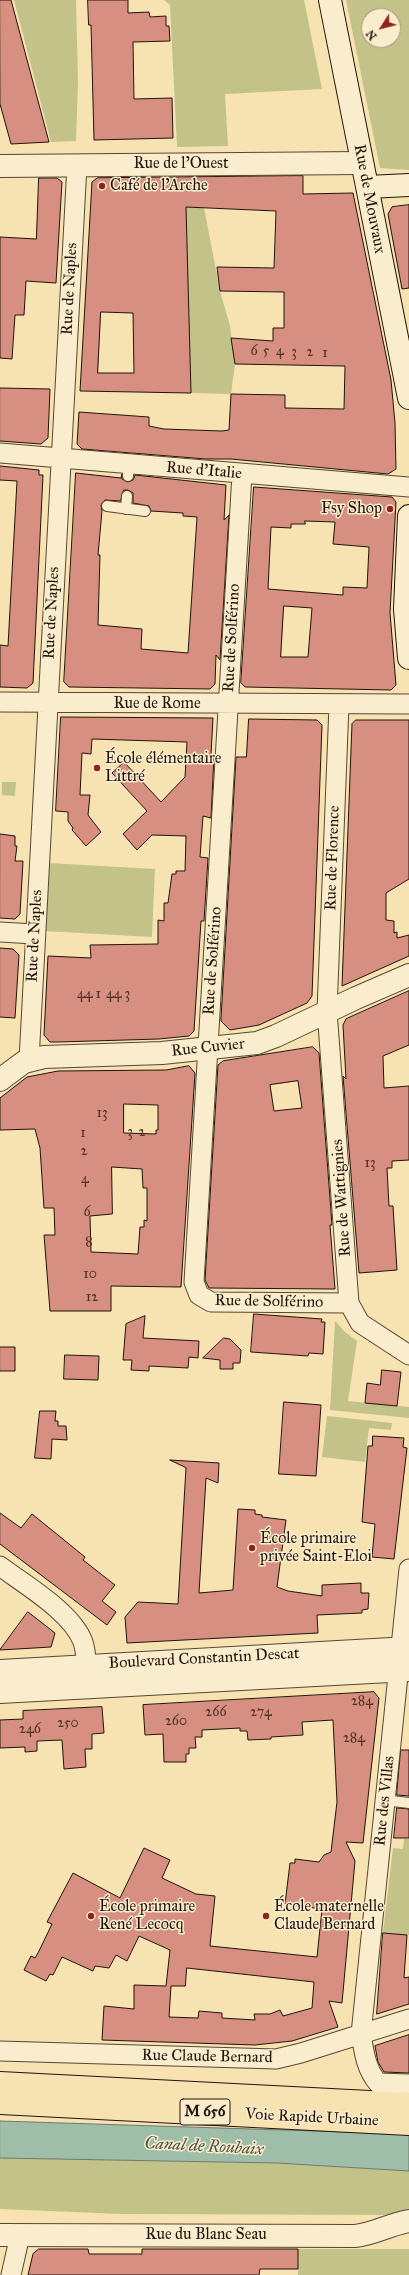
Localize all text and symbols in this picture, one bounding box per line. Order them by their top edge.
north arrow [361,8,401,48]
text: N [364,27,380,42]
street label: Rue de Mouvaux [349,143,389,255]
street label: Rue de l'Ouest [133,154,229,174]
place label: Café de l'Arche [110,176,208,196]
marker: Café de l'Arche [97,181,107,191]
street label: Rue de Naples [58,242,82,336]
house number: 6 [250,344,258,360]
house number: 5 [263,344,269,360]
house number: 4 [276,344,284,360]
house number: 3 [291,345,297,361]
house number: 2 [307,345,313,361]
house number: 1 [322,346,328,362]
street label: Rue d'Italie [165,458,243,484]
place label: Fsy Shop [321,499,382,519]
marker: Fsy Shop [385,504,395,514]
street label: Rue de Naples [40,566,64,660]
street label: Rue de Solférino [220,583,244,693]
street label: Rue de Rome [113,694,201,714]
place label: École élémentaire Littré [105,749,221,787]
marker: École élémentaire Littré [92,763,102,773]
street label: Rue de Florence [322,805,344,911]
street label: Rue de Naples [23,889,47,983]
street label: Rue de Solférino [200,906,226,1016]
house number: 44 1 [77,987,101,1003]
house number: 44 3 [106,987,130,1003]
street label: Rue Cuvier [170,1035,246,1061]
house number: 13 [96,1106,108,1122]
house number: 3 [127,1125,133,1141]
house number: 2 [139,1125,145,1141]
house number: 1 [80,1126,86,1142]
street label: Rue de Wattignies [328,1139,356,1257]
house number: 2 [81,1144,87,1160]
house number: 13 [364,1156,376,1172]
house number: 4 [81,1172,89,1188]
house number: 6 [83,1205,91,1221]
house number: 8 [85,1235,93,1251]
house number: 10 [83,1267,97,1283]
house number: 12 [86,1290,98,1306]
street label: Rue de Solférino [214,1291,324,1313]
place label: École primaire privée Saint-Eloi [260,1529,372,1567]
marker: École primaire privée Saint-Eloi [247,1543,257,1553]
street label: Boulevard Constantin Descat [108,1644,300,1674]
house number: 284 [351,1694,373,1710]
house number: 266 [205,1705,227,1721]
house number: 274 [250,1705,272,1721]
house number: 260 [165,1714,187,1730]
house number: 250 [57,1716,79,1732]
house number: 246 [19,1722,41,1738]
house number: 284 [343,1731,365,1747]
street label: Rue des Villas [371,1755,399,1847]
place label: École primaire René Lecocq [99,1897,195,1935]
place label: École maternelle Claude Bernard [274,1897,384,1935]
marker: École primaire René Lecocq [86,1911,96,1921]
marker: École maternelle Claude Bernard [261,1911,271,1921]
street label: Rue Claude Bernard [141,2046,273,2068]
road number: M 656 [180,2099,230,2125]
street label: Voie Rapide Urbaine [245,2105,379,2131]
water label: Canal de Roubaix [144,2134,264,2160]
street label: Rue du Blanc Seau [145,2225,267,2245]

